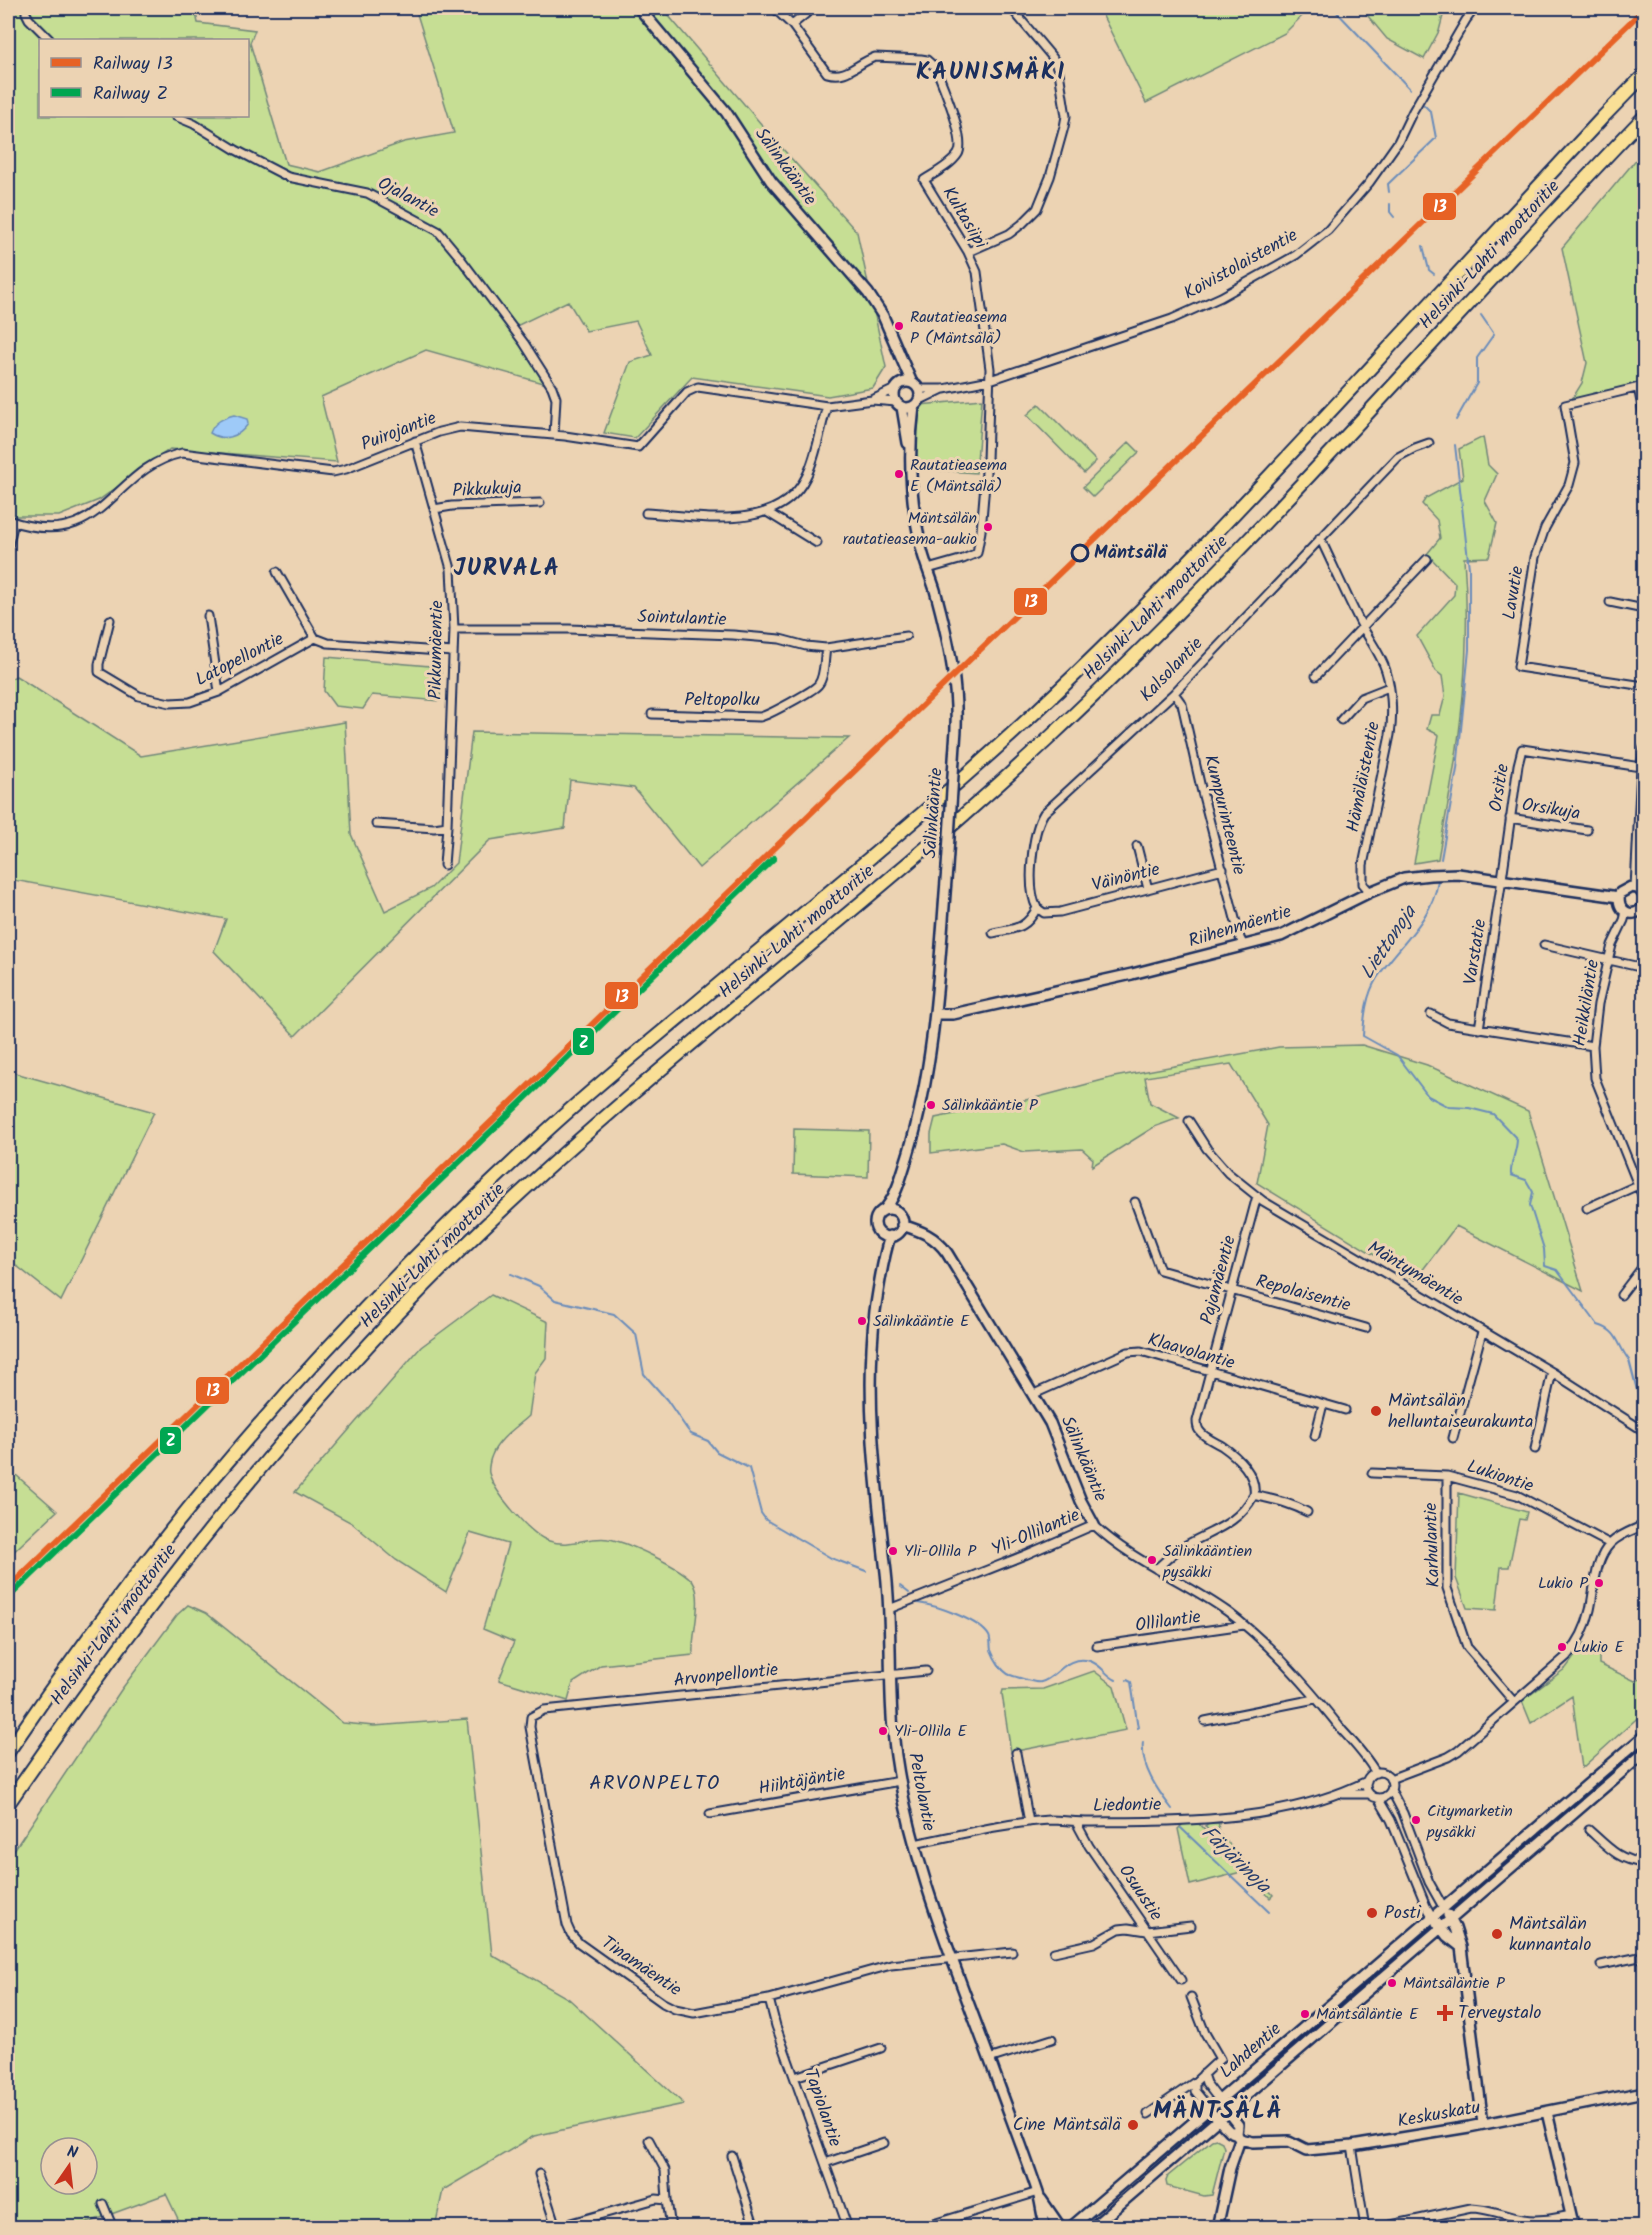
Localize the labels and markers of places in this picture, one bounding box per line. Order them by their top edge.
place label: Rautatieasema P (Mäntsälä) [910,305,1007,351]
marker: Rautatieasema P (Mäntsälä) [893,320,905,332]
place label: Rautatieasema E (Mäntsälä) [910,453,1007,499]
marker: Rautatieasema E (Mäntsälä) [893,468,905,480]
place label: Mäntsälän rautatieasema-aukio [843,506,977,552]
marker: Mäntsälän rautatieasema-aukio [982,521,994,533]
place label: Mäntsälä [1094,539,1169,568]
marker: Mäntsälä [1071,544,1089,562]
place label: Sälinkääntie P [942,1093,1038,1118]
marker: Sälinkääntie P [925,1099,937,1111]
place label: Sälinkääntie E [873,1309,970,1334]
marker: Sälinkääntie E [856,1315,868,1327]
place label: Mäntsälän helluntaiseurakunta [1388,1387,1533,1437]
marker: Mäntsälän helluntaiseurakunta [1369,1404,1383,1418]
place label: Yli-Ollila P [904,1539,977,1564]
place label: Sälinkääntien pysäkki [1162,1539,1252,1585]
marker: Yli-Ollila P [887,1545,899,1557]
marker: Sälinkääntien pysäkki [1146,1554,1158,1566]
place label: Lukio P [1538,1571,1588,1596]
marker: Lukio P [1593,1577,1605,1589]
place label: Lukio E [1573,1635,1624,1660]
marker: Lukio E [1556,1641,1568,1653]
place label: Yli-Ollila E [894,1719,968,1744]
marker: Yli-Ollila E [877,1725,889,1737]
place label: Citymarketin pysäkki [1426,1799,1513,1845]
marker: Citymarketin pysäkki [1410,1814,1422,1826]
place label: Posti [1384,1899,1422,1928]
marker: Posti [1365,1906,1379,1920]
place label: Mäntsälän kunnantalo [1509,1910,1591,1960]
marker: Mäntsälän kunnantalo [1490,1927,1504,1941]
place label: Mäntsäläntie P [1403,1971,1505,1996]
marker: Mäntsäläntie P [1386,1977,1398,1989]
place label: Terveystalo [1458,1999,1541,2028]
place label: Mäntsäläntie E [1316,2002,1419,2027]
marker: Terveystalo [1436,2004,1454,2022]
marker: Mäntsäläntie E [1299,2008,1311,2020]
place label: Cine Mäntsälä [1013,2111,1122,2140]
marker: Cine Mäntsälä [1126,2118,1140,2132]

